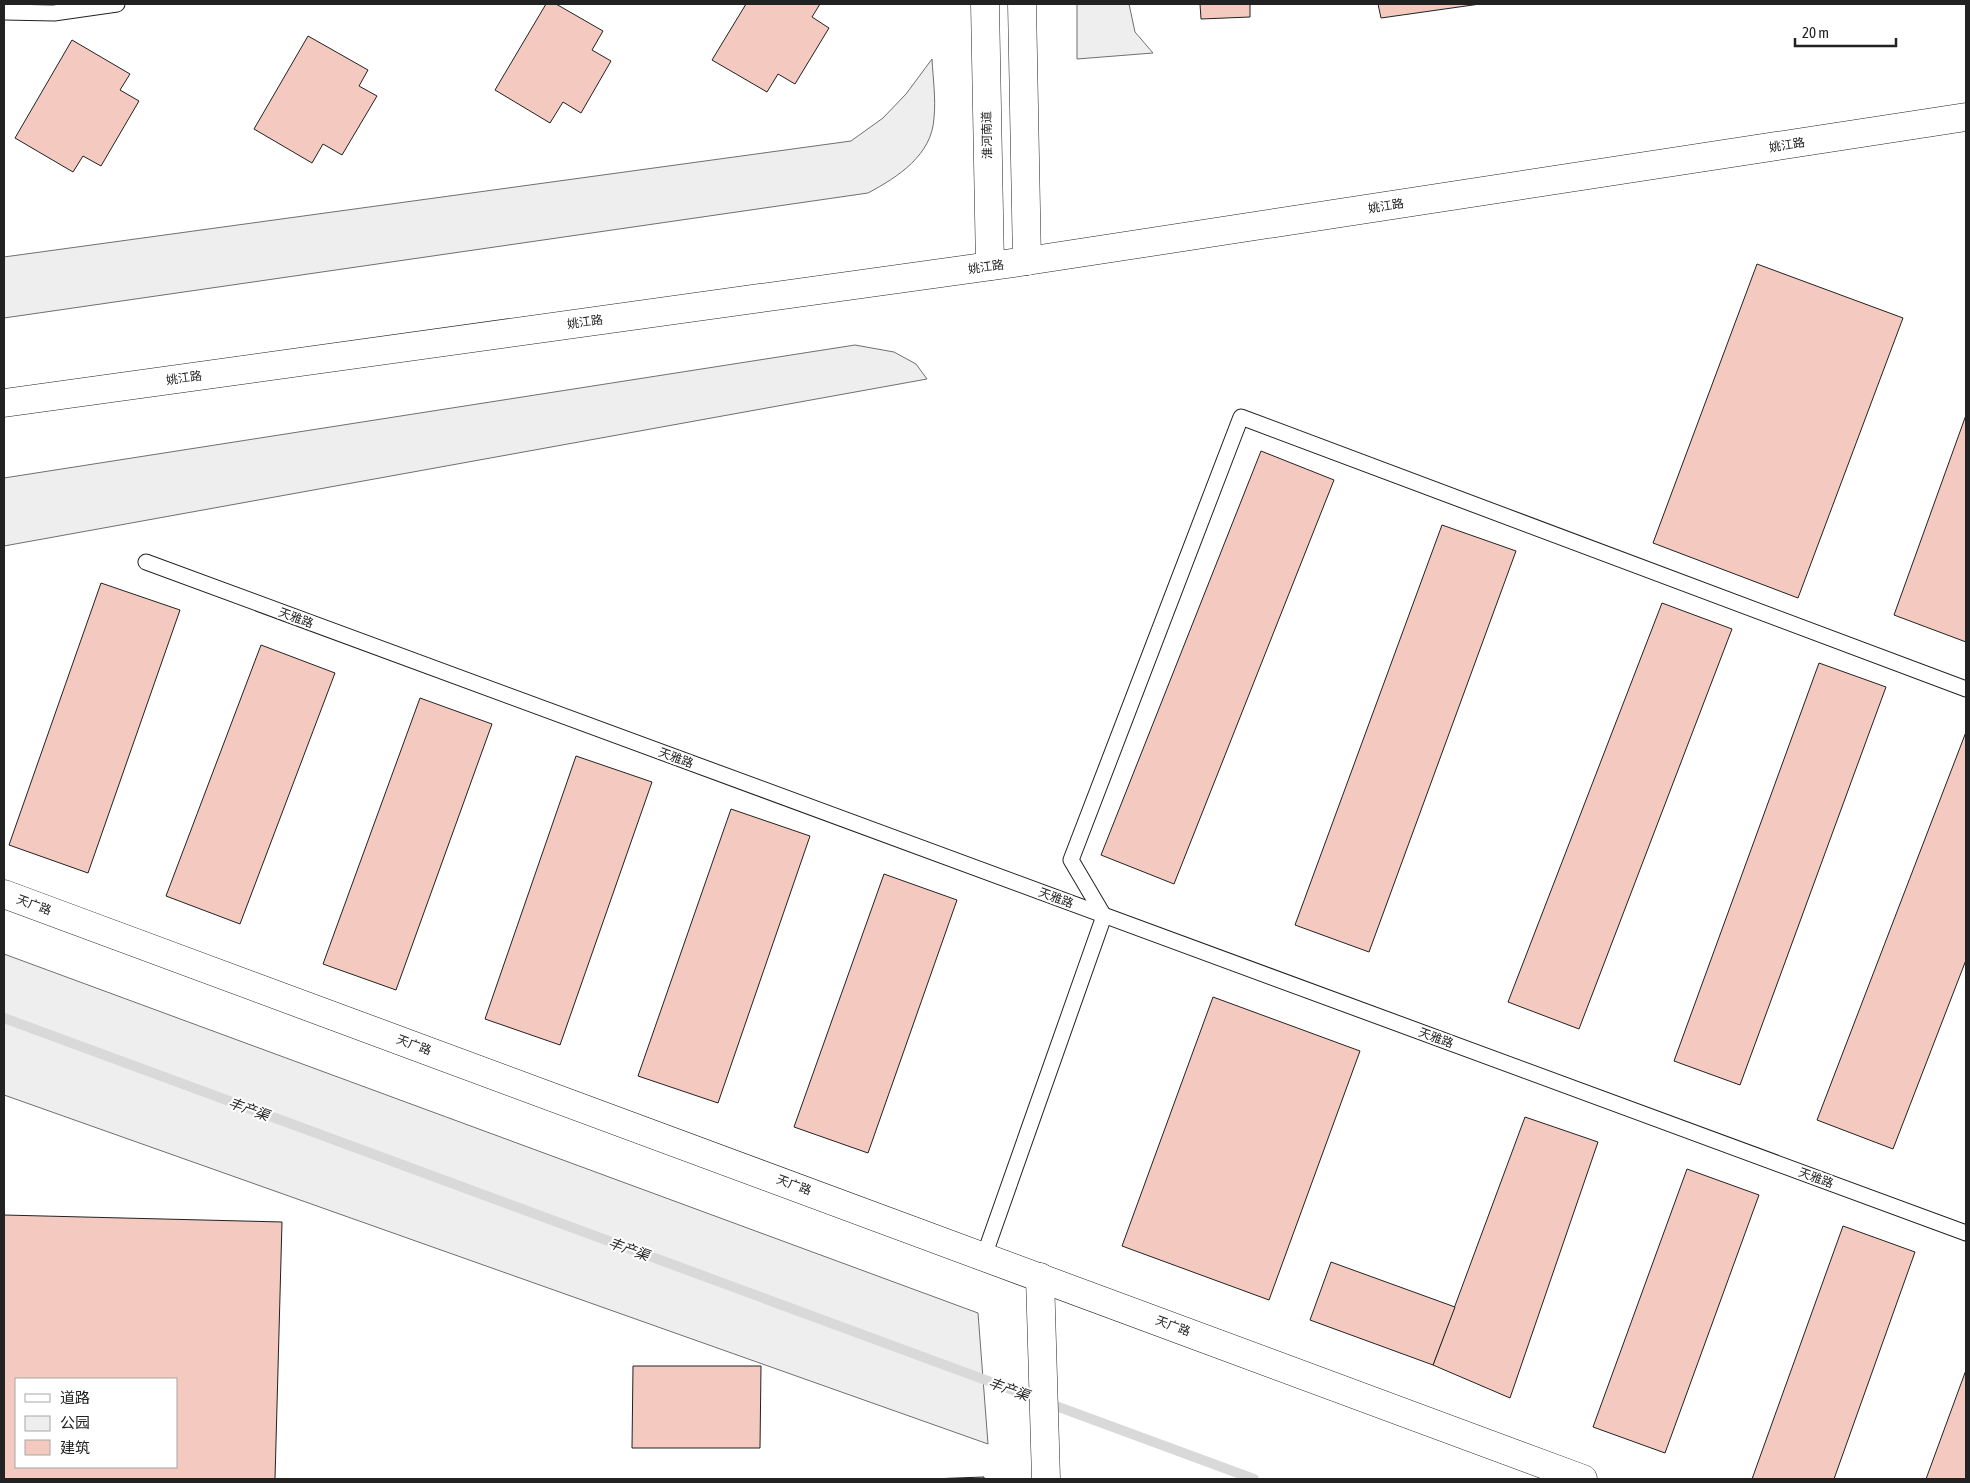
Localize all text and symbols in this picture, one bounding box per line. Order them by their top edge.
scale bar [1795,15,1896,47]
text: 20 m [1802,24,1829,41]
street label: 淮河南道 [980,111,994,159]
street label: 姚江路 [1768,135,1806,155]
street label: 姚江路 [1367,196,1405,216]
street label: 姚江路 [967,258,1005,276]
street label: 姚江路 [566,313,604,331]
street label: 姚江路 [165,369,203,387]
street label: 天雅路 [277,605,315,631]
street label: 天雅路 [657,745,695,771]
street label: 天雅路 [1037,885,1075,911]
street label: 天广路 [15,892,53,918]
street label: 天雅路 [1417,1025,1455,1051]
street label: 天广路 [395,1032,433,1058]
water label: 丰产渠 [227,1094,273,1124]
street label: 天雅路 [1797,1165,1835,1191]
street label: 天广路 [775,1172,813,1198]
water label: 丰产渠 [607,1234,653,1264]
street label: 天广路 [1154,1313,1192,1339]
water label: 丰产渠 [987,1374,1033,1404]
legend [15,1378,178,1468]
text: 道路 [60,1389,90,1406]
text: 公园 [60,1414,90,1431]
text: 建筑 [60,1439,90,1456]

